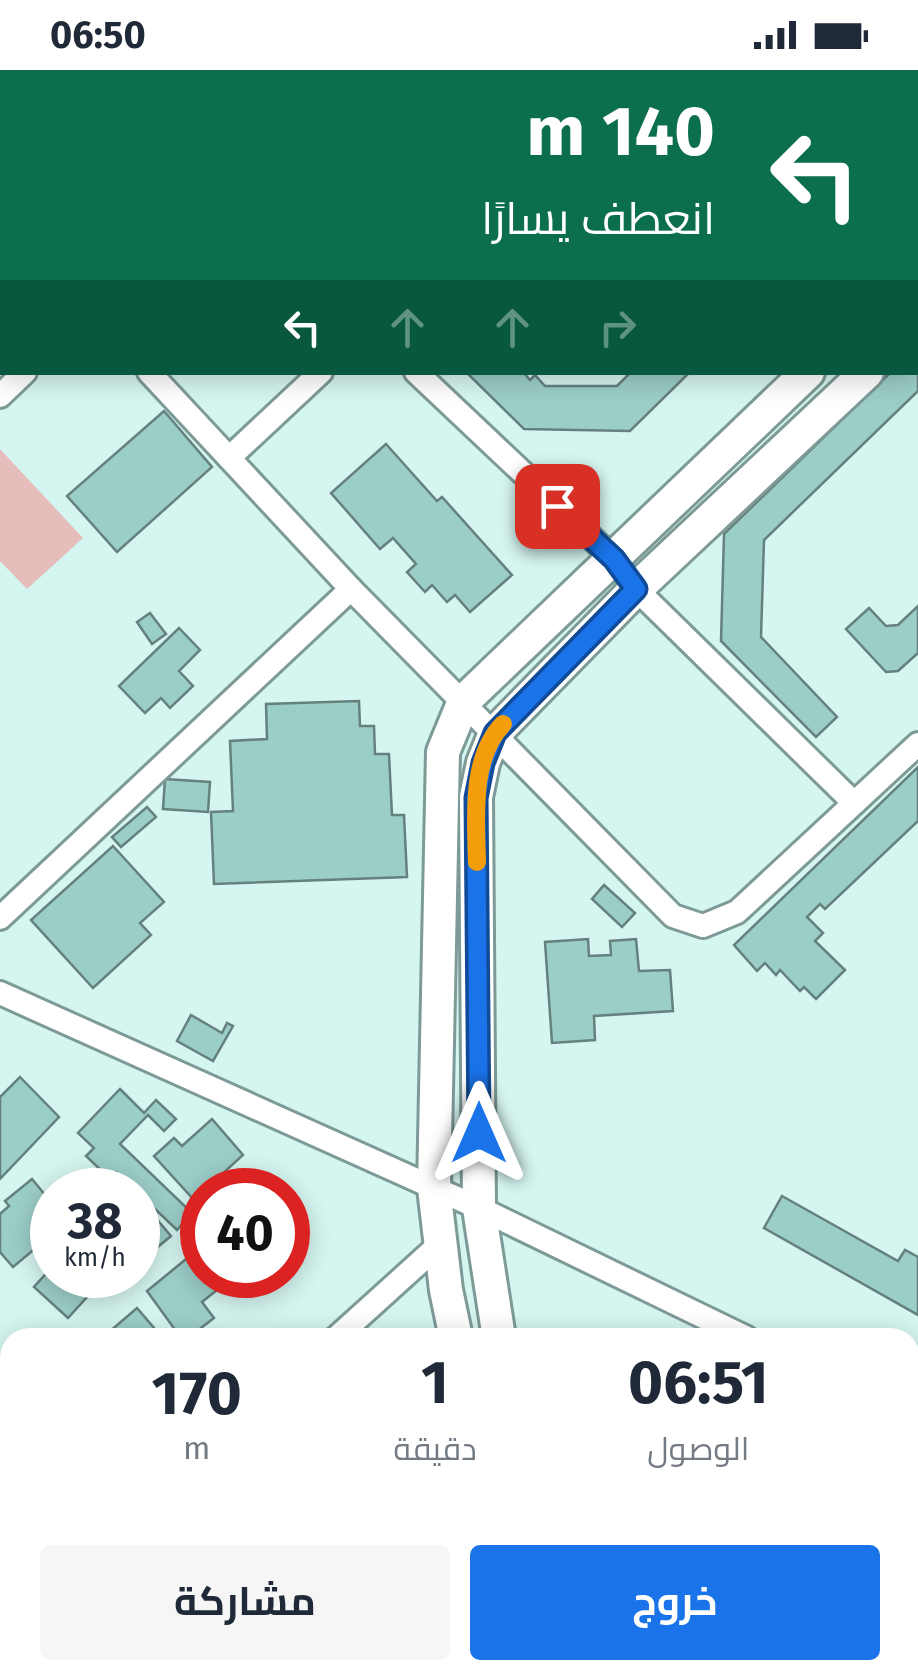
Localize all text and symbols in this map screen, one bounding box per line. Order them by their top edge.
text: 06:50 [50,12,146,58]
text: 140 m [526,90,715,174]
icon: left [750,110,880,240]
text: انعطف يسارًا [481,192,715,246]
icon: left [275,300,330,355]
icon: ahead [380,300,435,355]
icon: ahead [485,300,540,355]
icon: right [590,300,645,355]
pin [515,464,600,549]
icon: arrive [530,479,585,534]
position arrow [427,1081,531,1185]
speed limit sign: 40 [180,1168,310,1298]
text: 38 [67,1191,123,1251]
text: km/h [64,1243,126,1273]
text: 1 [421,1347,449,1419]
text: 06:51 [628,1347,769,1419]
text: 170 [152,1358,242,1430]
text: m [183,1429,210,1467]
text: دقيقة [393,1430,477,1468]
text: الوصول [647,1430,749,1468]
button: مشاركة [40,1545,450,1660]
button: خروج [470,1545,880,1660]

